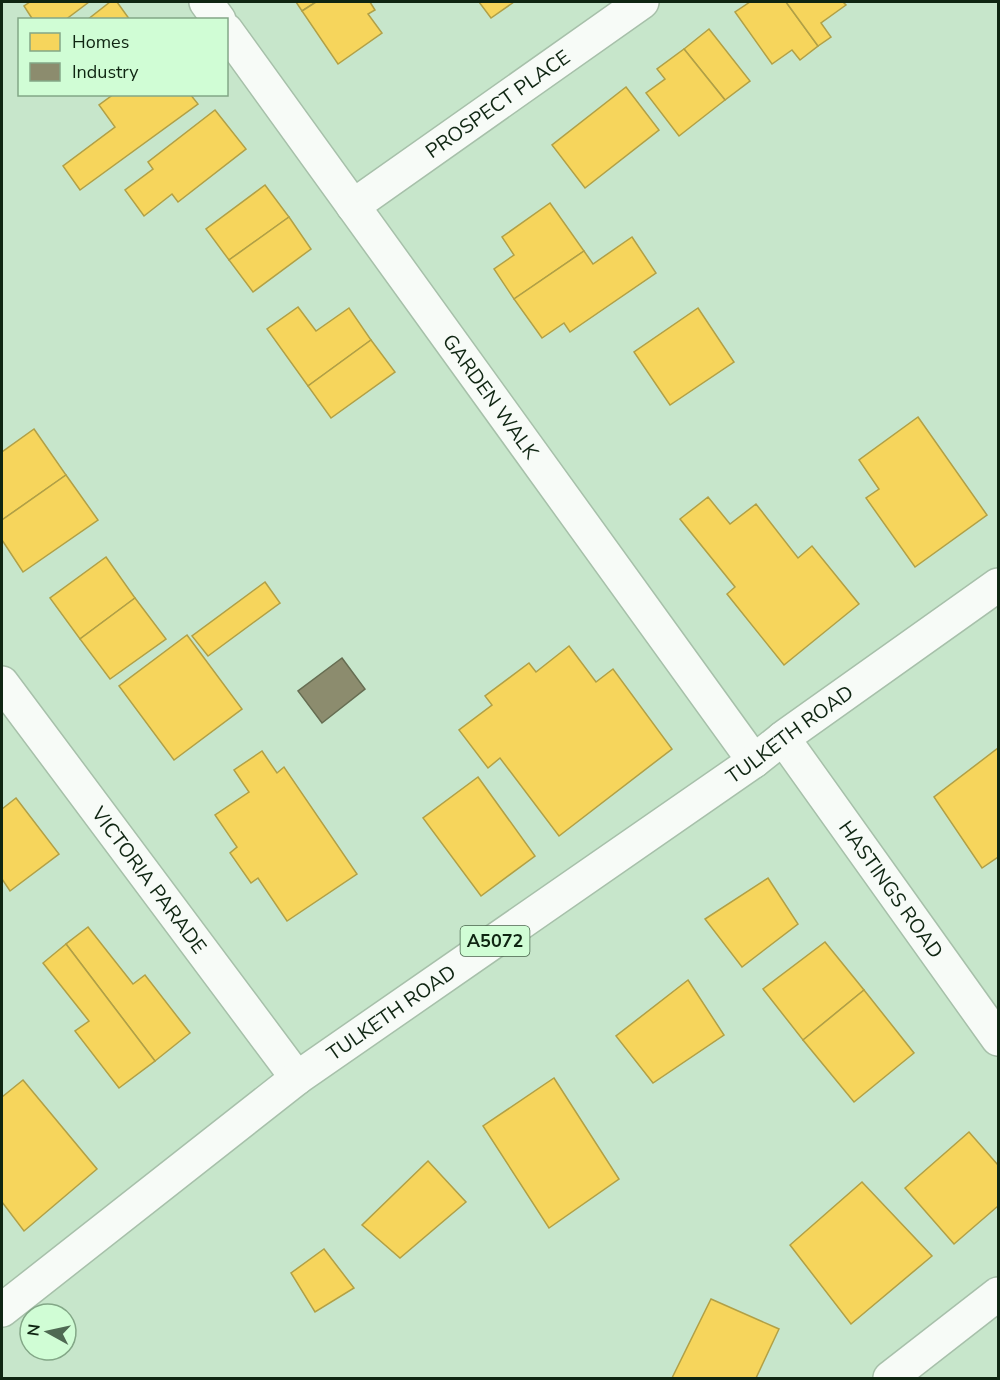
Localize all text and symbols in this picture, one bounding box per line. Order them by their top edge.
legend [18,18,228,96]
text: Homes [72,30,129,54]
street label: PROSPECT PLACE [420,44,576,165]
text: Industry [72,60,139,84]
street label: GARDEN WALK [436,329,545,465]
street label: TULKETH ROAD [721,679,859,790]
street label: VICTORIA PARADE [84,801,213,959]
street label: HASTINGS ROAD [832,815,949,964]
road number: A5072 [460,926,530,956]
street label: TULKETH ROAD [322,959,462,1067]
north arrow [18,1302,78,1362]
text: N [22,1323,46,1338]

